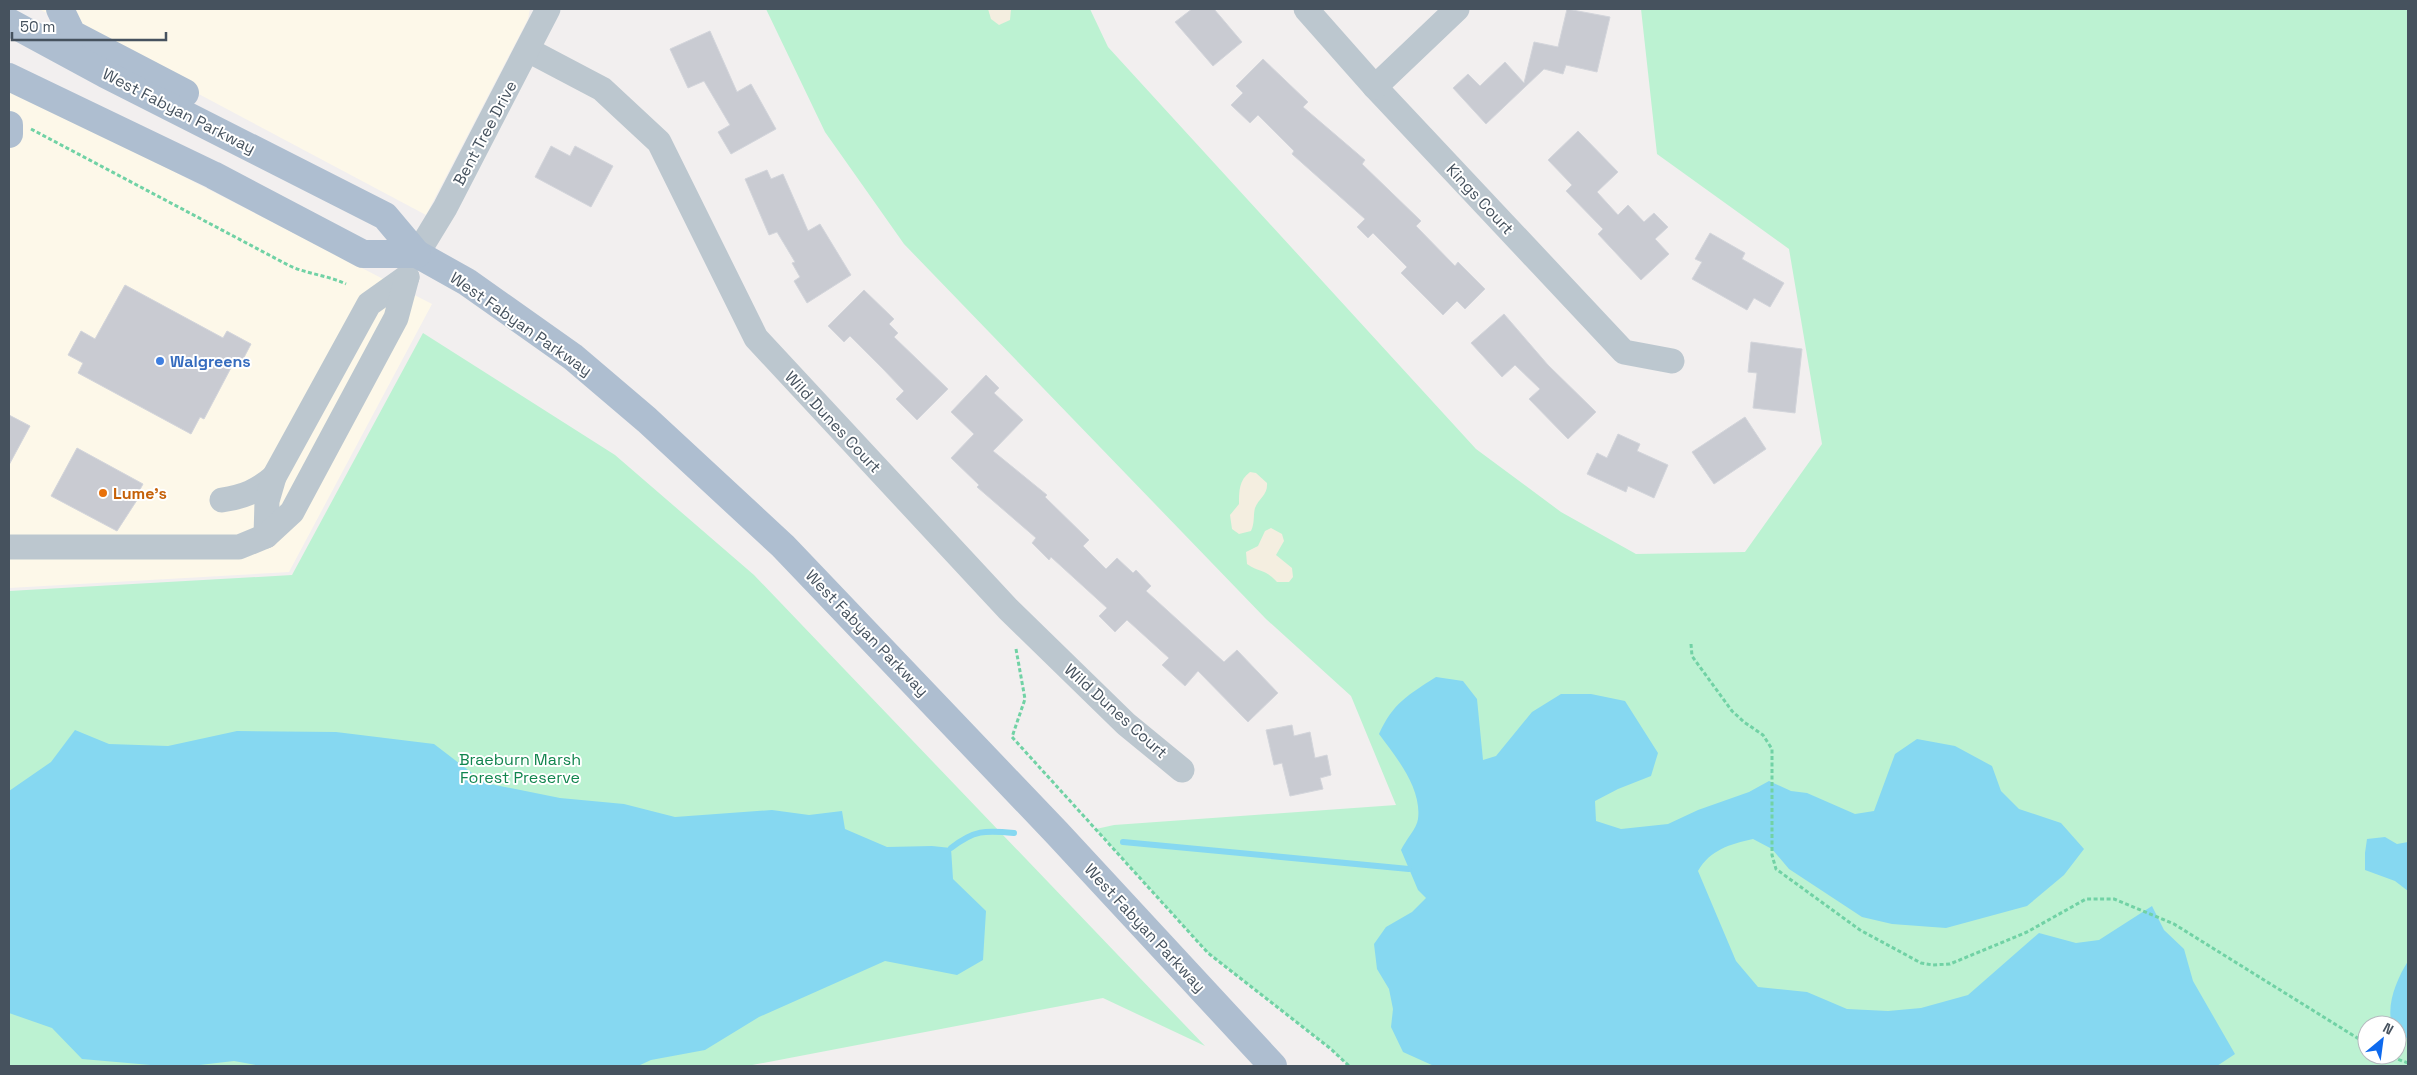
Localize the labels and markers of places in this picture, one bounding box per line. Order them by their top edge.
place label: Walgreens [170,351,251,372]
marker: Walgreens [154,355,166,367]
place label: Lume's [113,483,167,504]
marker: Lume's [97,487,109,499]

